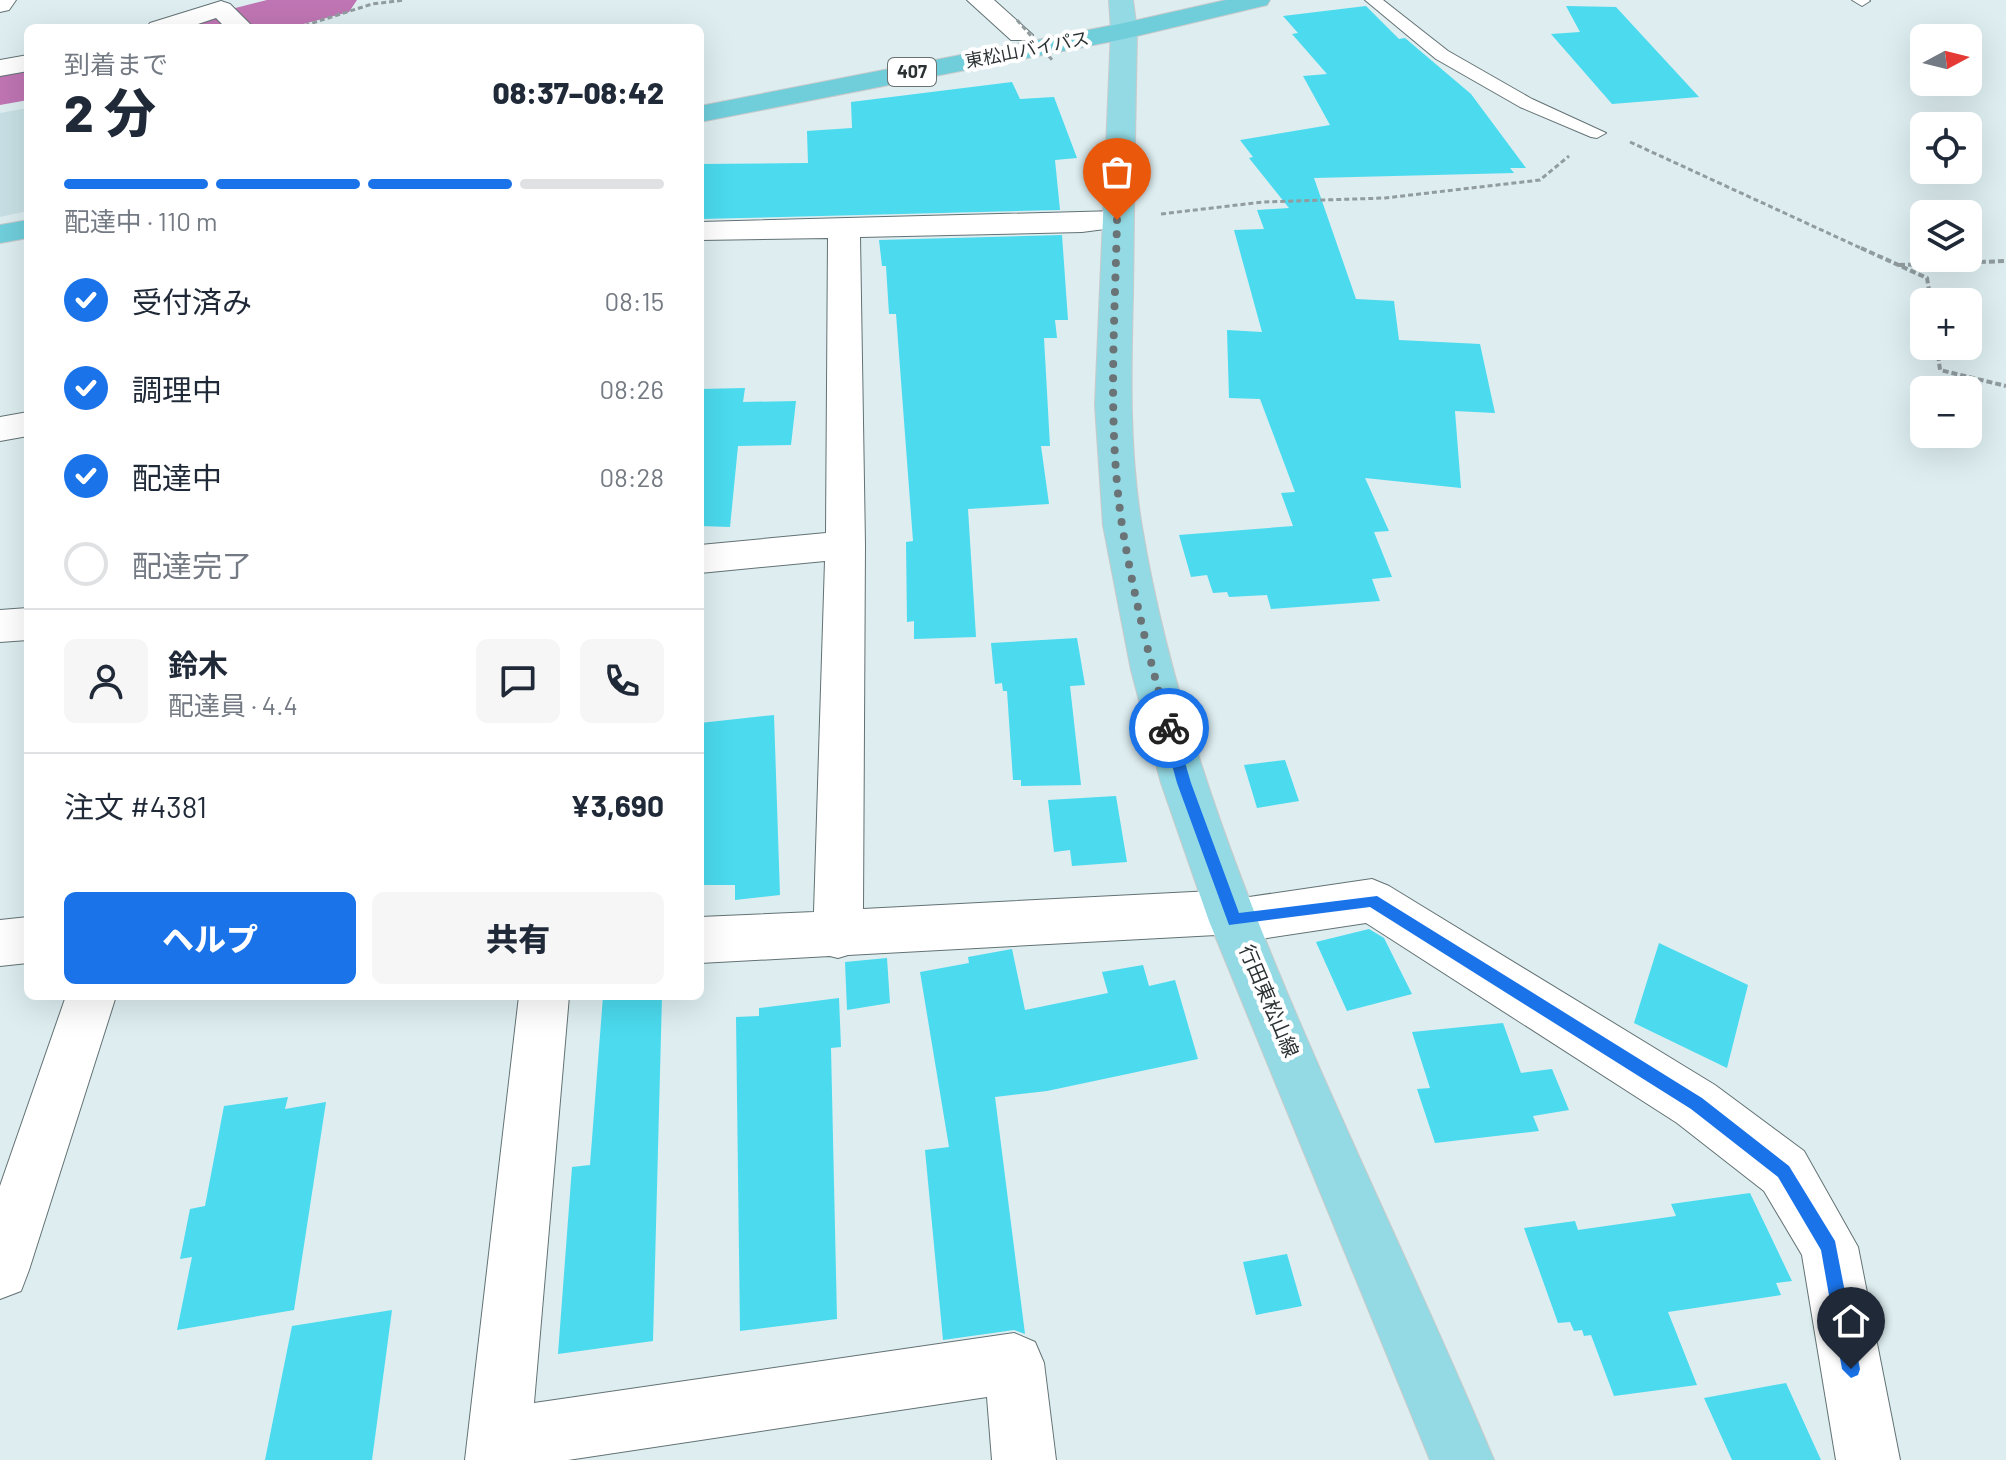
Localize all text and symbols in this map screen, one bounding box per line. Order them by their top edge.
north arrow [1910,24,1982,96]
map controls [1910,24,1982,448]
street label: 東松山バイパス [963,26,1091,72]
text: 到着まで [64,48,168,79]
road number: 407 [888,58,936,86]
text: 08:37–08:42 [493,74,664,110]
text: 2 分 [64,80,156,142]
button: locate [1910,112,1982,184]
pin [1083,138,1151,220]
icon: bag [1095,150,1139,194]
button: layers [1910,200,1982,272]
text: 配達中 · 110 m [64,205,218,236]
icon: check [64,278,108,322]
text: 受付済み [132,283,252,319]
text: 08:15 [604,285,664,316]
button: + [1910,288,1982,360]
icon: check [64,366,108,410]
text: 調理中 [132,371,222,407]
text: 08:26 [600,373,664,404]
button: − [1910,376,1982,448]
icon: check [64,454,108,498]
text: 配達中 [132,459,222,495]
text: 08:28 [599,461,664,492]
text: 配達完了 [132,547,252,583]
button: person [64,639,148,723]
button: chat [476,639,560,723]
button: phone [580,639,664,723]
text: 鈴木 [168,646,228,682]
courier [1129,688,1209,768]
text: 配達員 · 4.4 [168,689,298,720]
icon: bike [1147,706,1191,750]
text: ¥3,690 [570,787,664,823]
text: 注文 #4381 [64,788,207,824]
button: ヘルプ [64,892,356,984]
button: 共有 [372,892,664,984]
street label: 行田東松山線 [1235,941,1304,1061]
pin [1817,1287,1885,1369]
icon: home [1829,1299,1873,1343]

